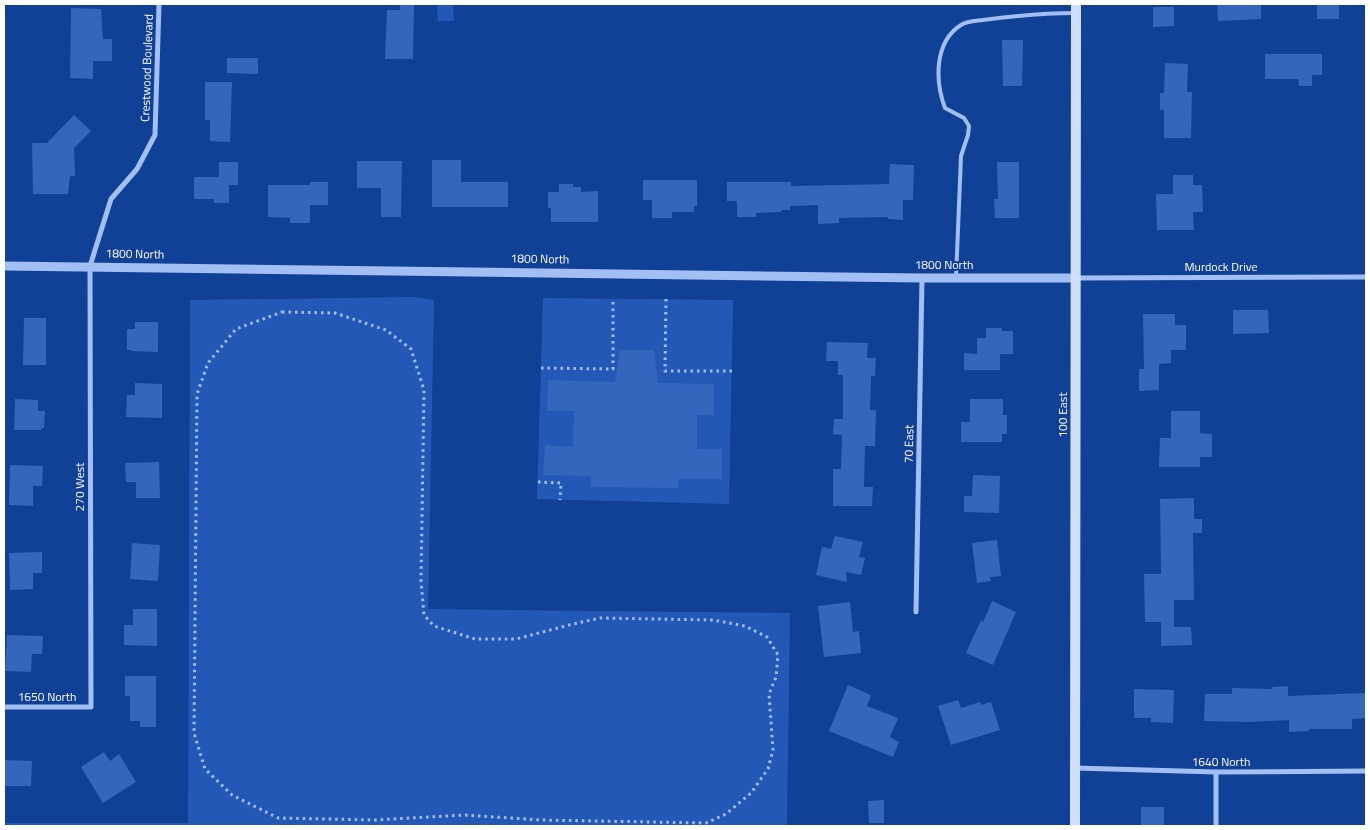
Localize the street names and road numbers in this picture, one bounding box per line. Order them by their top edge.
street label: Crestwood Boulevard [135,14,158,122]
street label: 1800 North [105,243,165,264]
street label: 1800 North [510,248,570,269]
street label: 1800 North [915,255,973,274]
street label: Murdock Drive [1185,257,1258,276]
street label: 100 East [1053,392,1072,438]
street label: 70 East [899,424,918,463]
street label: 270 West [70,462,89,512]
street label: 1650 North [18,687,76,706]
street label: 1640 North [1192,752,1250,771]

